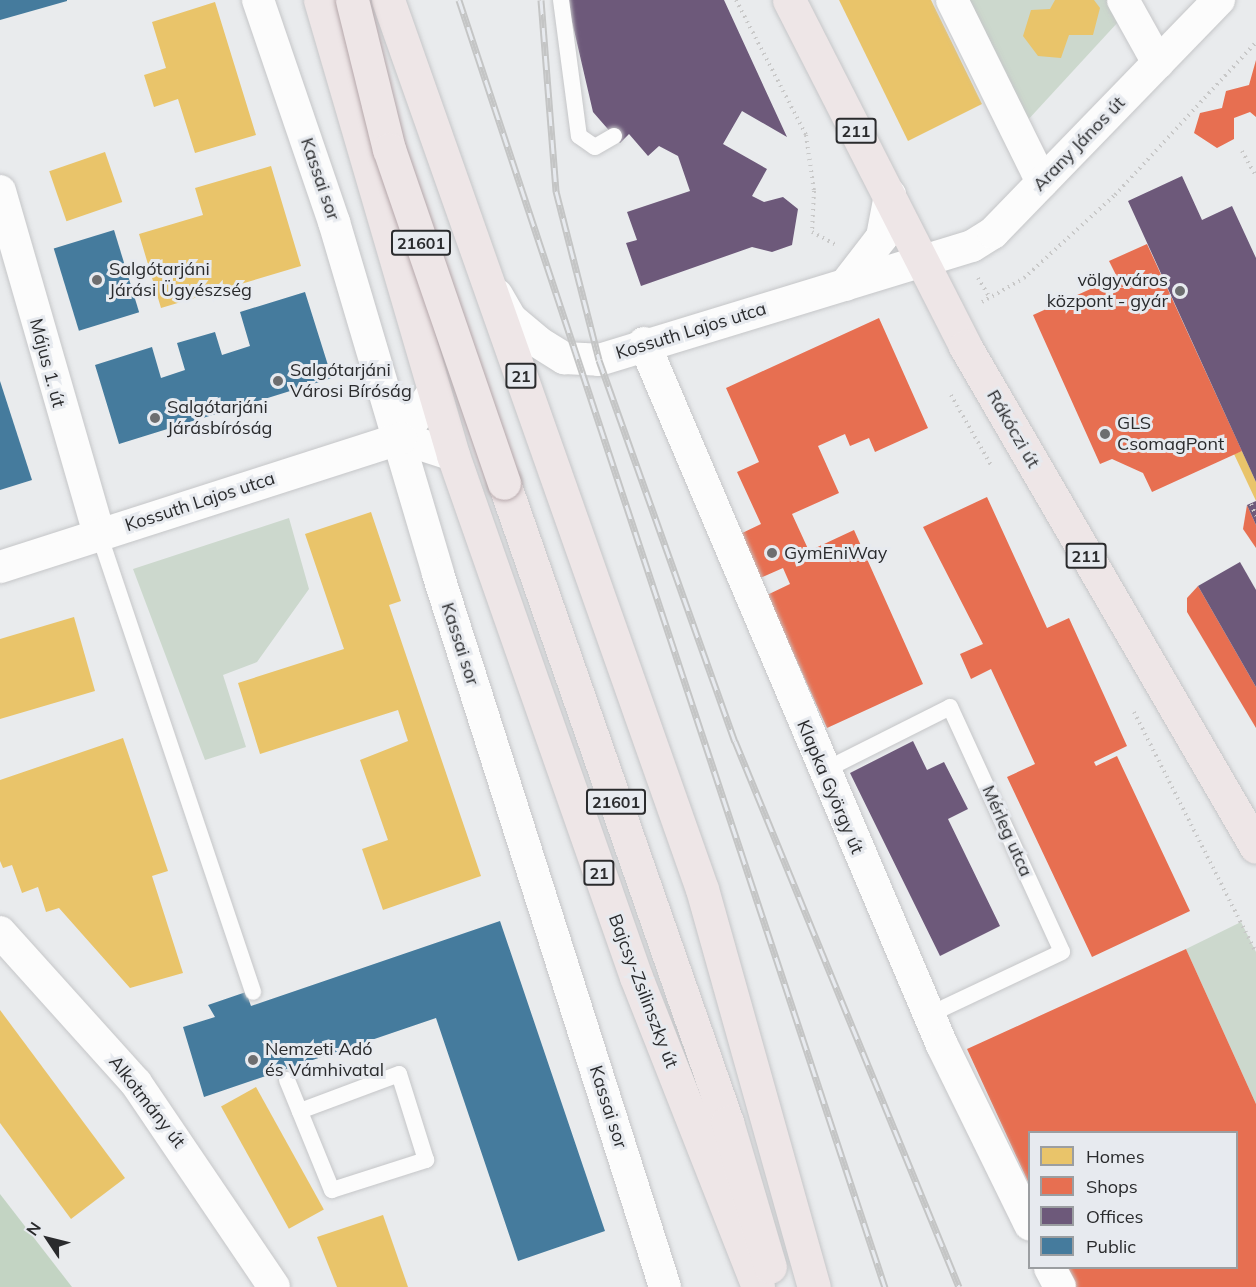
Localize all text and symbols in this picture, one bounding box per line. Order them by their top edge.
street label: Arany János út [1028,92,1130,196]
road number: 211 [835,118,877,144]
street label: Kassai sor [296,135,344,223]
road number: 21601 [391,230,451,256]
place label: Salgótarjáni Járási Ügyészség [109,259,252,302]
place label: völgyváros központ - gyár [1047,270,1168,312]
marker: Salgótarjáni Járási Ügyészség [90,273,104,287]
marker: völgyváros központ - gyár [1173,284,1187,298]
street label: Kossuth Lajos utca [613,298,769,364]
street label: Május 1. út [25,316,69,410]
place label: Salgótarjáni Városi Bíróság [290,360,412,403]
road number: 21 [504,363,538,389]
marker: Salgótarjáni Városi Bíróság [271,374,285,388]
street label: Rákóczi út [982,386,1044,472]
place label: Salgótarjáni Járásbíróság [167,397,272,440]
marker: Salgótarjáni Járásbíróság [148,411,162,425]
place label: GLS CsomagPont [1117,413,1224,456]
marker: GLS CsomagPont [1098,427,1112,441]
street label: Kossuth Lajos utca [122,468,278,536]
place label: GymEniWay [784,542,887,564]
road number: 211 [1065,543,1107,569]
marker: GymEniWay [765,546,779,560]
street label: Kassai sor [437,600,483,688]
street label: Klapka György út [792,717,868,857]
street label: Mérleg utca [977,782,1037,880]
road number: 21601 [586,789,646,815]
road number: 21 [582,860,616,886]
street label: Bajcsy-Zsilinszky út [604,911,682,1071]
place label: Nemzeti Adó és Vámhivatal [265,1039,384,1082]
street label: Alkotmány út [104,1052,190,1152]
marker: Nemzeti Adó és Vámhivatal [246,1053,260,1067]
street label: Kassai sor [585,1063,631,1151]
legend [1028,1131,1238,1269]
text: Homes [1086,1145,1145,1168]
text: Shops [1086,1175,1138,1198]
text: Offices [1086,1205,1143,1228]
north arrow [18,1209,78,1269]
text: N [22,1218,45,1239]
text: Public [1086,1235,1136,1258]

